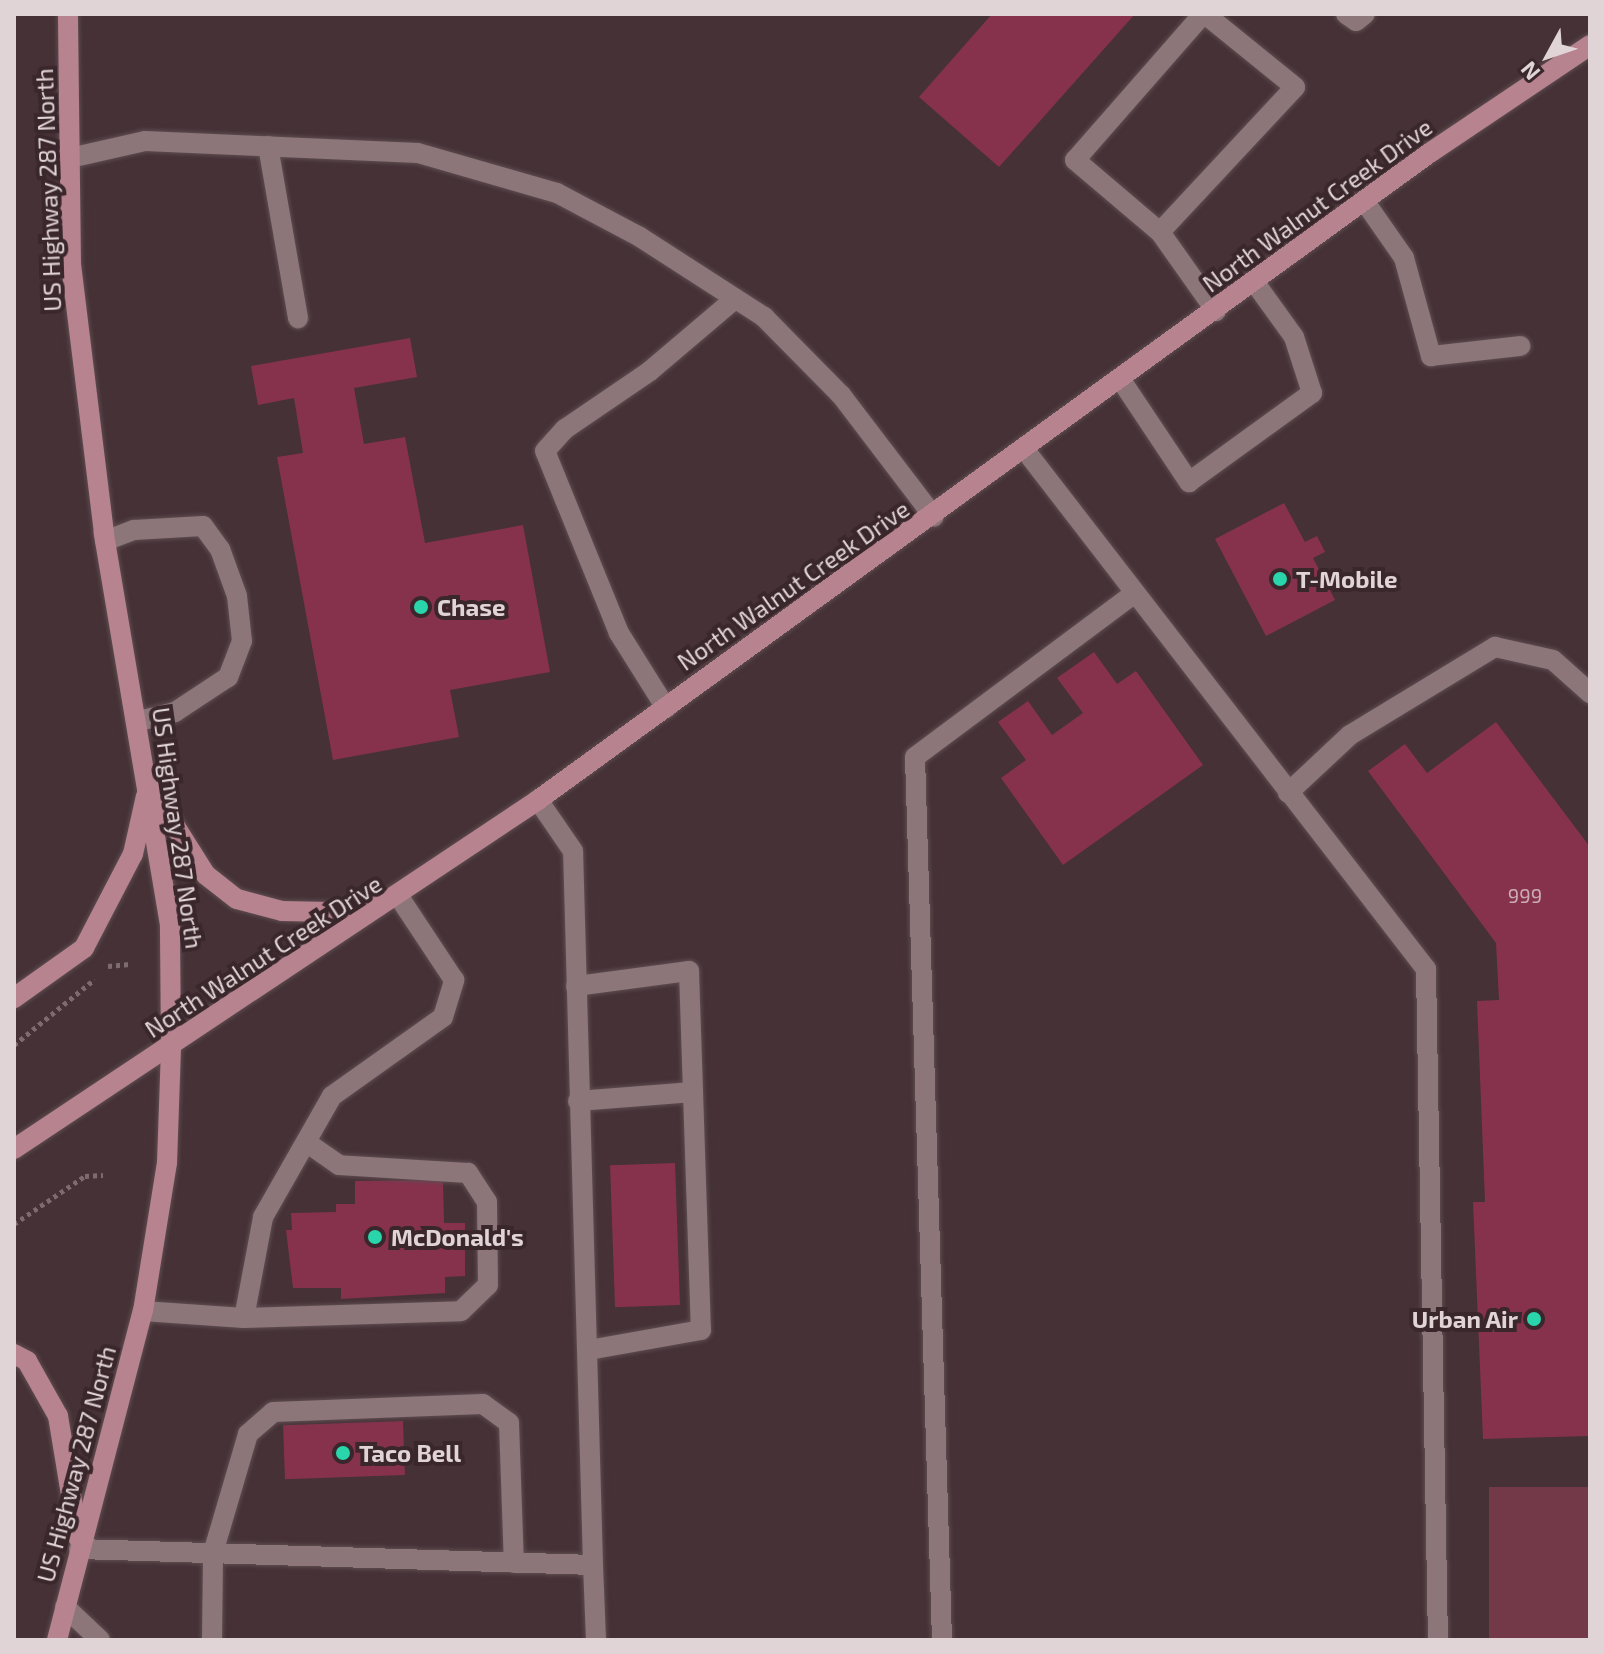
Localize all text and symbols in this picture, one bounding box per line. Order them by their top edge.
north arrow [1508,16,1588,96]
text: N [1515,57,1545,86]
street label: US Highway 287 North [29,68,67,312]
street label: North Walnut Creek Drive [1197,112,1437,298]
street label: North Walnut Creek Drive [671,494,915,676]
place label: T-Mobile [1296,565,1398,593]
marker: T-Mobile [1271,570,1289,588]
place label: Chase [437,593,505,621]
marker: Chase [412,598,430,616]
street label: US Highway 287 North [147,705,209,951]
street label: North Walnut Creek Drive [139,869,387,1043]
house number: 999 [1508,883,1542,907]
place label: McDonald's [391,1223,524,1251]
marker: McDonald's [366,1228,384,1246]
place label: Urban Air [1411,1305,1518,1333]
marker: Urban Air [1525,1310,1543,1328]
street label: US Highway 287 North [31,1342,121,1586]
place label: Taco Bell [359,1439,461,1467]
marker: Taco Bell [334,1444,352,1462]

